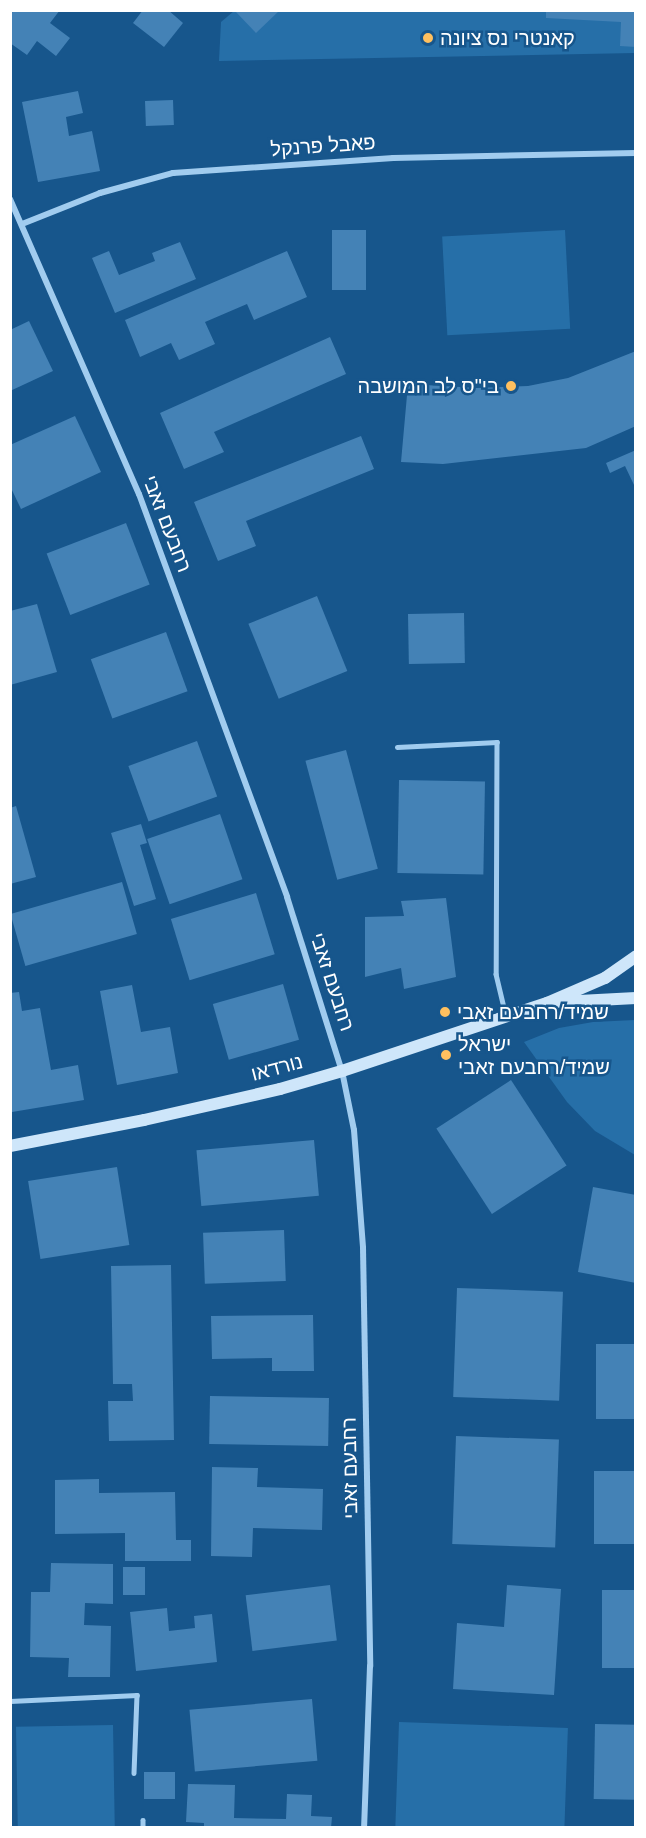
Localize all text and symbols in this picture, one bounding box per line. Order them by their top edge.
place label: קאנטרי נס ציונה [440,26,575,50]
marker: קאנטרי נס ציונה [421,31,435,45]
street label: פאבל פרנקל [270,130,376,162]
place label: בי"ס לב המושבה [358,374,499,398]
marker: בי"ס לב המושבה [504,379,518,393]
street label: רחבעם זאבי [138,472,196,576]
street label: רחבעם זאבי [305,930,359,1034]
place label: שמיד/רחבעם זאבי [457,1000,609,1024]
marker: שמיד/רחבעם זאבי [438,1005,452,1019]
place label: ישראל שמיד/רחבעם זאבי [458,1032,610,1079]
marker: ישראל שמיד/רחבעם זאבי [439,1048,453,1062]
street label: נורדאו [249,1050,305,1086]
street label: רחבעם זאבי [337,1417,363,1519]

